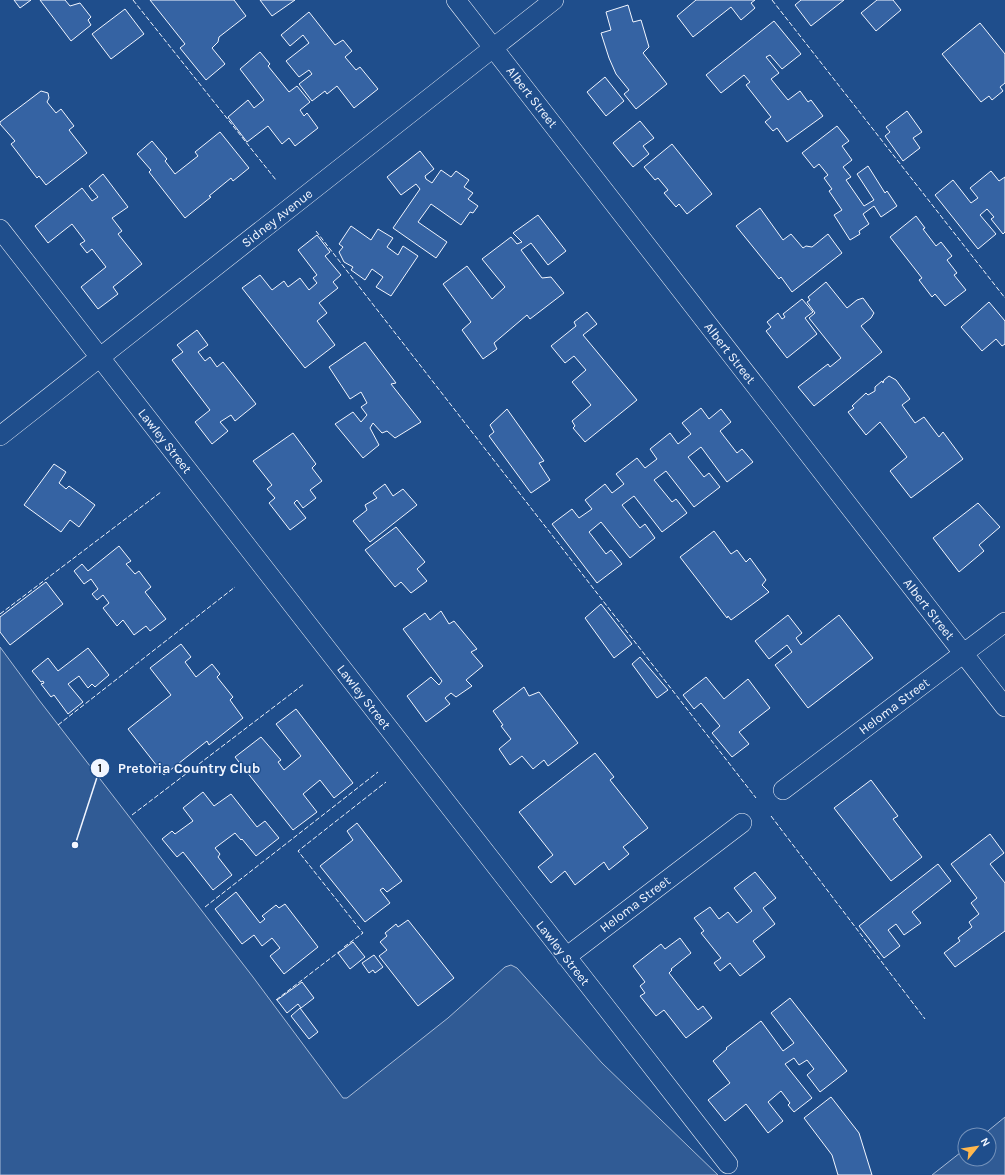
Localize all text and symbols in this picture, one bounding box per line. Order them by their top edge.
street label: Albert Street [503,63,561,131]
street label: Sidney Avenue [239,185,316,250]
street label: Albert Street [701,319,759,387]
street label: Lawley Street [135,406,195,476]
street label: Albert Street [900,575,958,643]
street label: Lawley Street [334,662,394,732]
street label: Heloma Street [856,675,932,737]
callout: Pretoria Country Club [90,755,268,781]
text: Pretoria Country Club [118,760,260,777]
text: 1 [98,761,102,775]
street label: Heloma Street [597,873,673,935]
street label: Lawley Street [533,918,593,988]
north arrow [957,1127,997,1167]
text: N [978,1136,993,1149]

